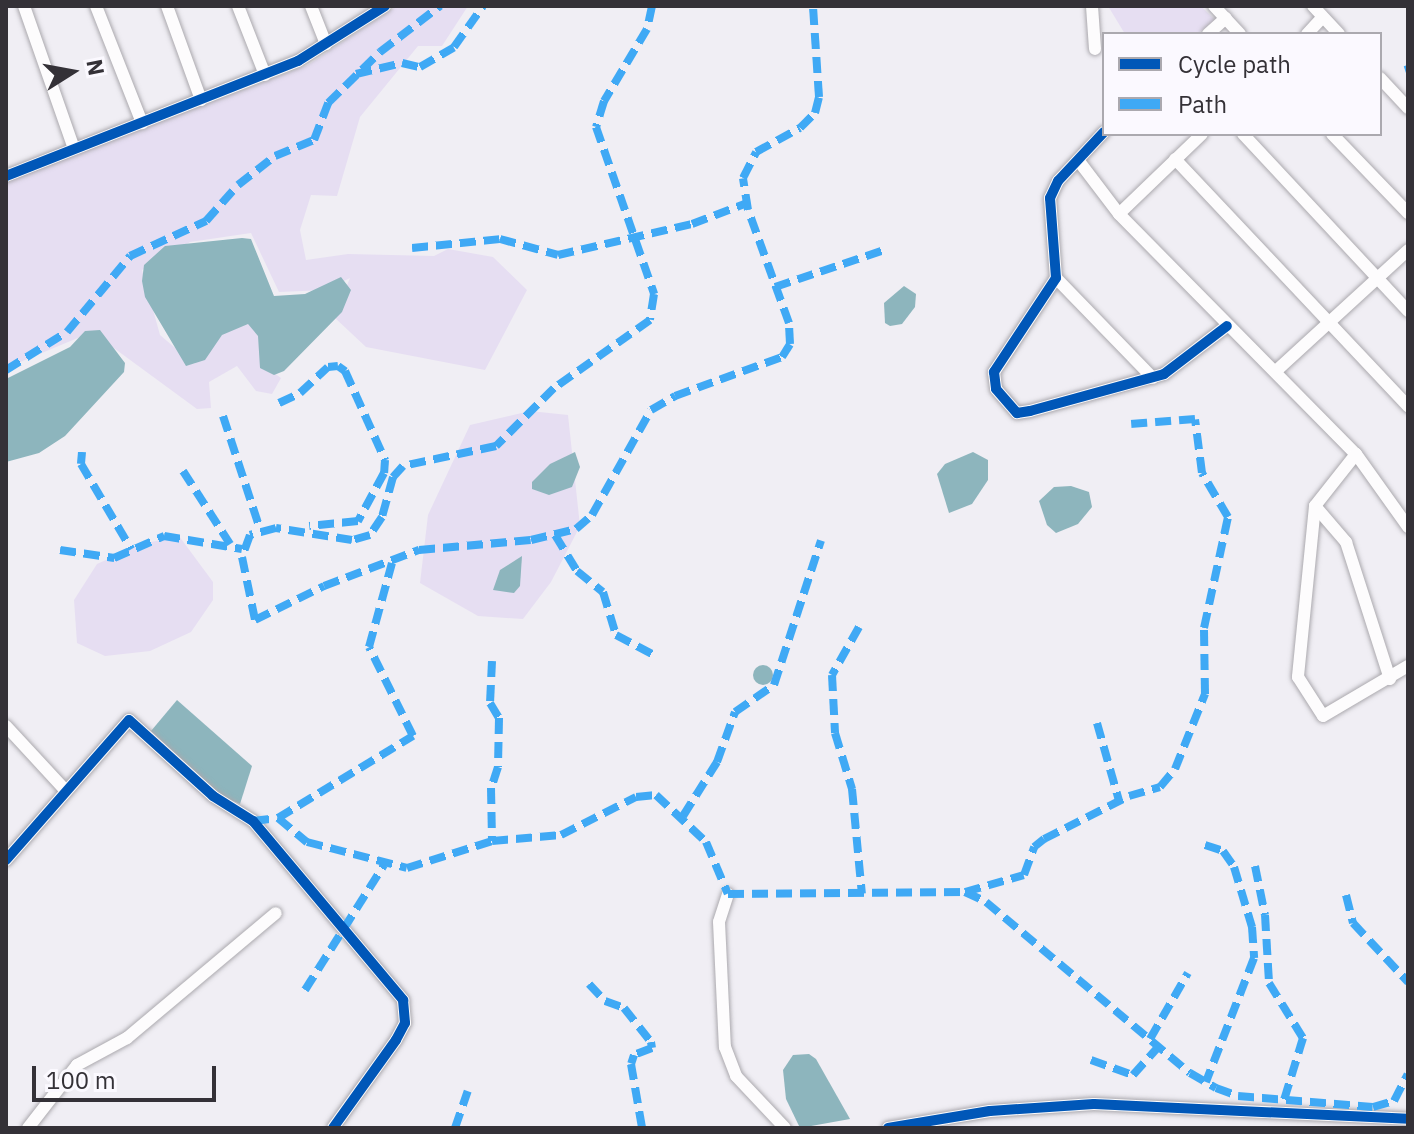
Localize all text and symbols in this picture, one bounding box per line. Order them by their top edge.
north arrow [32,32,112,112]
legend [1102,32,1382,136]
text: Cycle path [1178,48,1291,80]
text: N [80,57,112,78]
text: Path [1178,88,1227,120]
scale bar [36,1050,220,1100]
text: 100 m [46,1064,116,1096]

